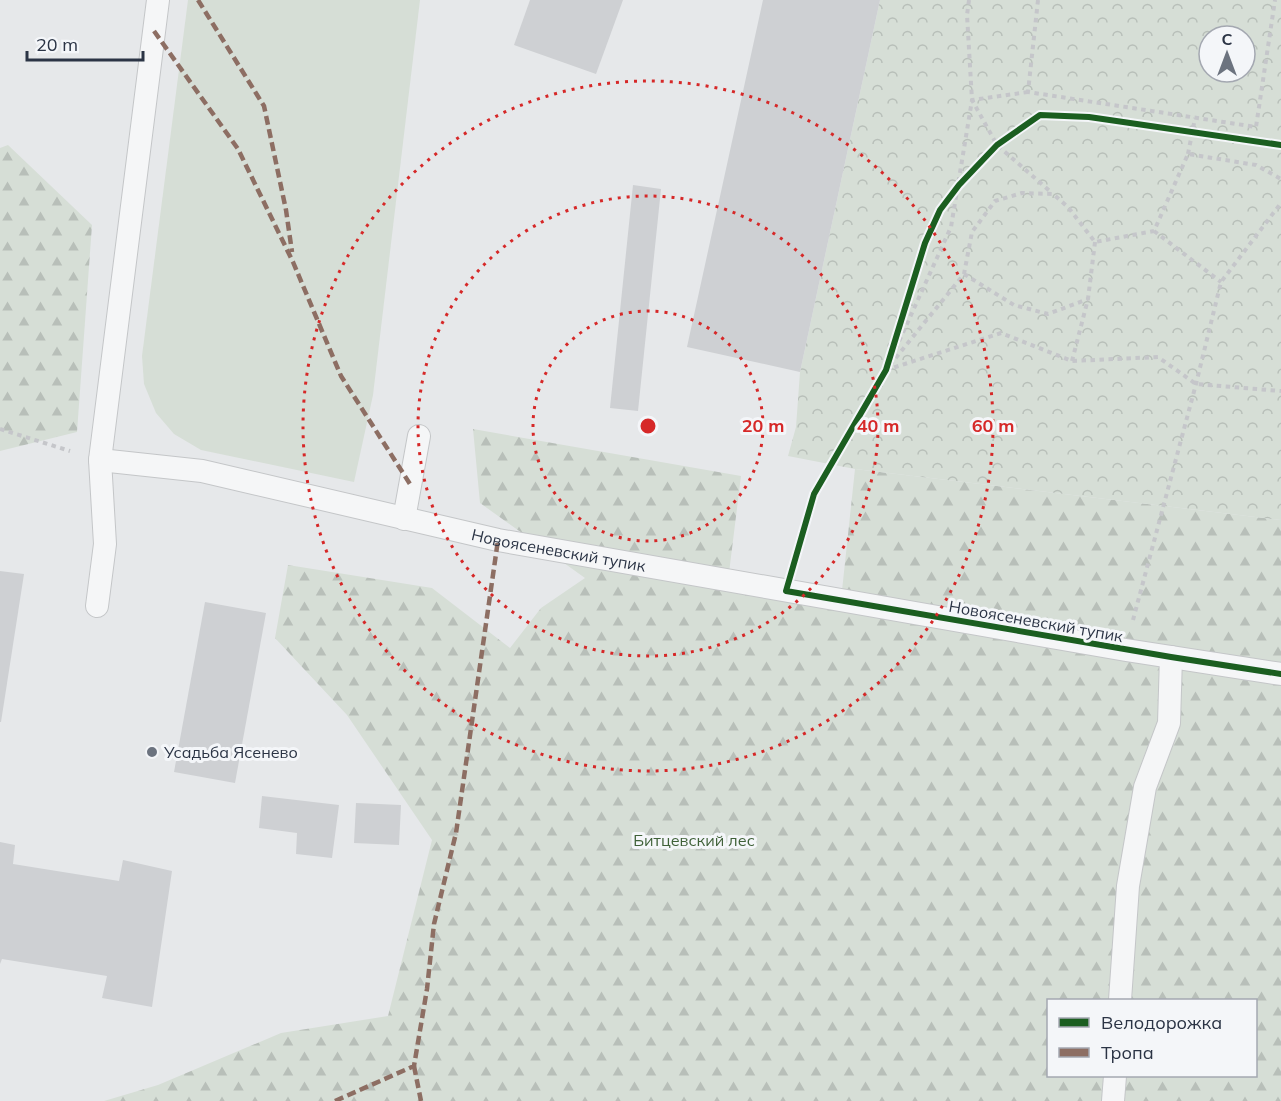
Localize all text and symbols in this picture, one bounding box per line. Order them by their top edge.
scale bar [27,24,142,62]
north arrow [1197,24,1257,84]
text: С [1222,29,1233,49]
text: 20 m [36,33,78,56]
text: 20 m [742,414,784,437]
text: 40 m [857,414,899,437]
text: 60 m [972,414,1014,437]
centre of rings [638,416,658,436]
street label: Новоясеневский тупик [470,524,648,576]
street label: Новоясеневский тупик [947,596,1125,646]
place label: Усадьба Ясенево [163,742,298,762]
marker: Усадьба Ясенево [145,745,159,759]
park label: Битцевский лес [633,830,755,850]
legend [1047,999,1257,1077]
text: Велодорожка [1101,1011,1222,1034]
text: Тропа [1101,1041,1154,1064]

